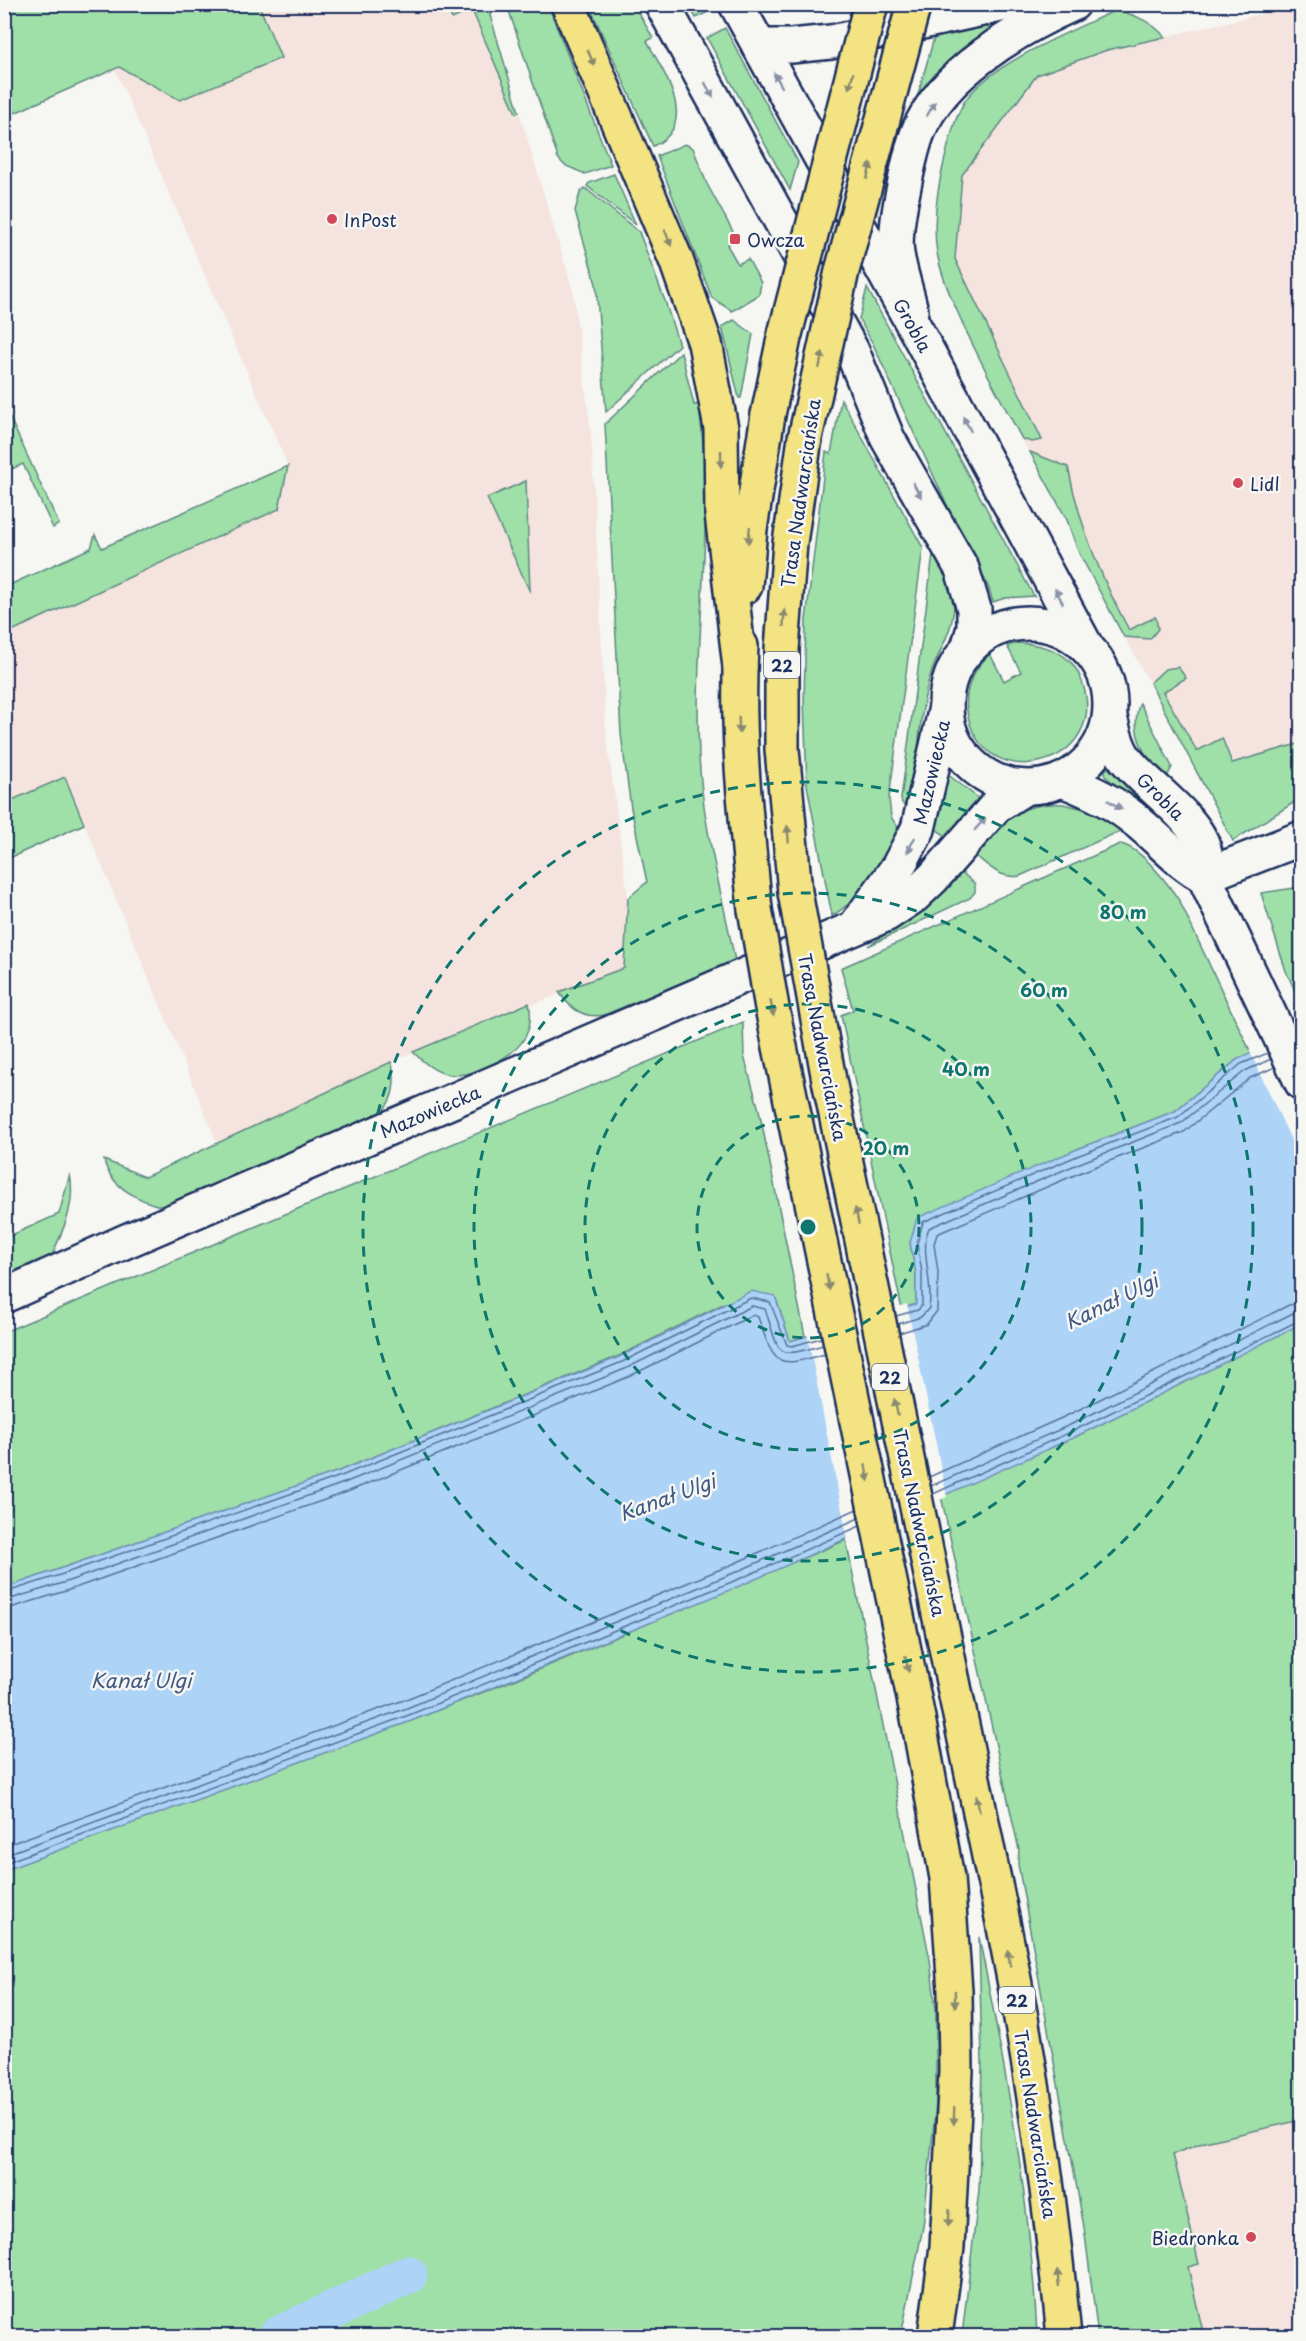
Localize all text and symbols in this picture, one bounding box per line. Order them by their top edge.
one-way arrow [587,50,596,67]
one-way arrow [773,71,783,88]
one-way arrow [845,72,855,91]
one-way arrow [704,82,714,99]
one-way arrow [925,101,936,118]
one-way arrow [865,162,875,181]
place label: InPost [344,206,397,233]
marker: InPost [325,212,339,226]
place label: Owcza [747,226,805,253]
one-way arrow [663,229,673,247]
marker: Owcza [728,232,742,246]
street label: Grobla [887,293,939,358]
one-way arrow [817,351,826,370]
street label: Trasa Nadwarciańska [773,396,827,589]
one-way arrow [962,416,972,433]
one-way arrow [716,450,726,469]
place label: Lidl [1250,470,1280,497]
marker: Lidl [1231,476,1245,490]
one-way arrow [912,482,922,499]
one-way arrow [744,526,754,545]
one-way arrow [1054,588,1064,605]
one-way arrow [779,608,789,627]
road number: 22 [764,652,800,678]
one-way arrow [734,716,743,735]
street label: Mazowiecka [906,716,956,827]
street label: Grobla [1131,766,1192,827]
one-way arrow [1107,799,1123,810]
one-way arrow [973,817,986,832]
one-way arrow [783,824,793,843]
one-way arrow [906,836,915,853]
text: 80 m [1099,898,1147,925]
street label: Trasa Nadwarciańska [792,951,855,1144]
text: 60 m [1020,976,1068,1003]
one-way arrow [768,999,777,1018]
text: 40 m [942,1055,990,1082]
street label: Mazowiecka [376,1077,485,1144]
text: 20 m [863,1134,909,1161]
one-way arrow [852,1207,861,1226]
centre of rings [798,1217,818,1237]
water label: Kanał Ulgi [1059,1264,1166,1337]
one-way arrow [824,1273,833,1292]
road number: 22 [872,1364,908,1390]
one-way arrow [891,1398,901,1417]
street label: Trasa Nadwarciańska [887,1427,953,1620]
one-way arrow [863,1464,872,1483]
water label: Kanał Ulgi [615,1465,723,1528]
one-way arrow [903,1655,912,1674]
water label: Kanał Ulgi [91,1665,195,1695]
one-way arrow [973,1795,983,1813]
one-way arrow [1004,1948,1013,1967]
road number: 22 [999,1987,1035,2013]
one-way arrow [950,1990,960,2009]
street label: Trasa Nadwarciańska [1008,2028,1064,2221]
one-way arrow [949,2106,959,2125]
one-way arrow [944,2209,953,2228]
place label: Biedronka [1152,2224,1240,2251]
marker: Biedronka [1244,2230,1258,2244]
one-way arrow [1054,2269,1063,2288]

